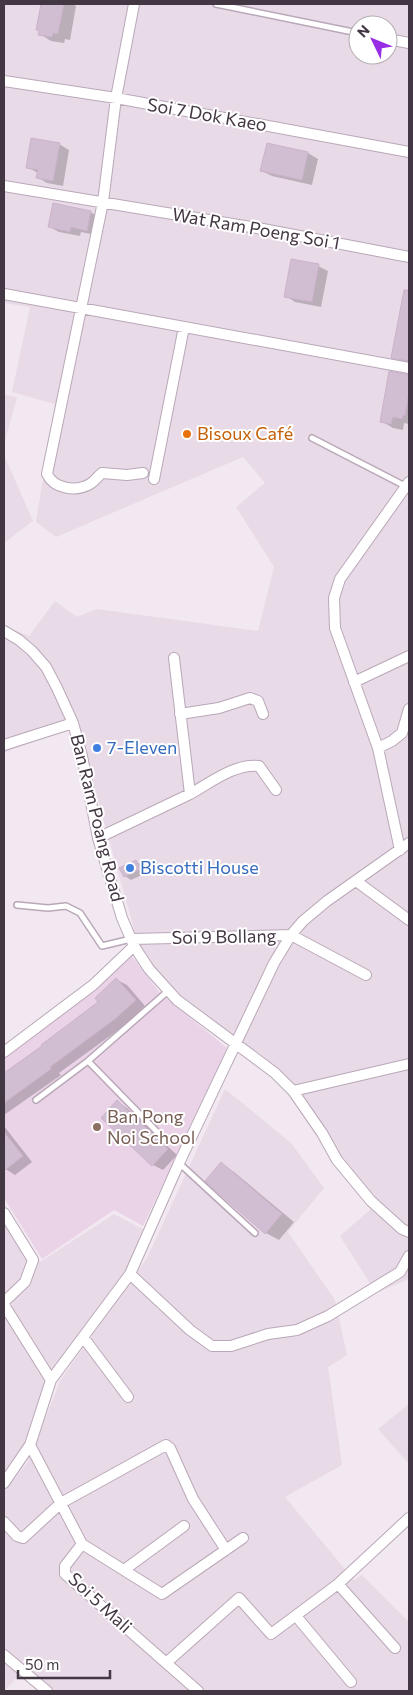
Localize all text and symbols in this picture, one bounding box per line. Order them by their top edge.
north arrow [348,15,398,65]
text: N [353,21,373,40]
street label: Soi 7 Dok Kaeo [146,93,269,135]
street label: Wat Ram Poeng Soi 1 [171,202,342,254]
place label: Bisoux Café [197,422,293,444]
marker: Bisoux Café [181,428,193,440]
street label: Ban Ram Poang Road [66,732,129,904]
place label: 7-Eleven [107,736,177,758]
marker: 7-Eleven [91,742,103,754]
place label: Biscotti House [140,856,259,878]
marker: Biscotti House [124,862,136,874]
street label: Soi 9 Bollang [171,924,277,948]
place label: Ban Pong Noi School [107,1105,195,1148]
marker: Ban Pong Noi School [91,1121,103,1133]
street label: Soi 5 Mali [64,1567,137,1637]
scale bar [18,1648,110,1680]
text: 50 m [25,1655,59,1673]

